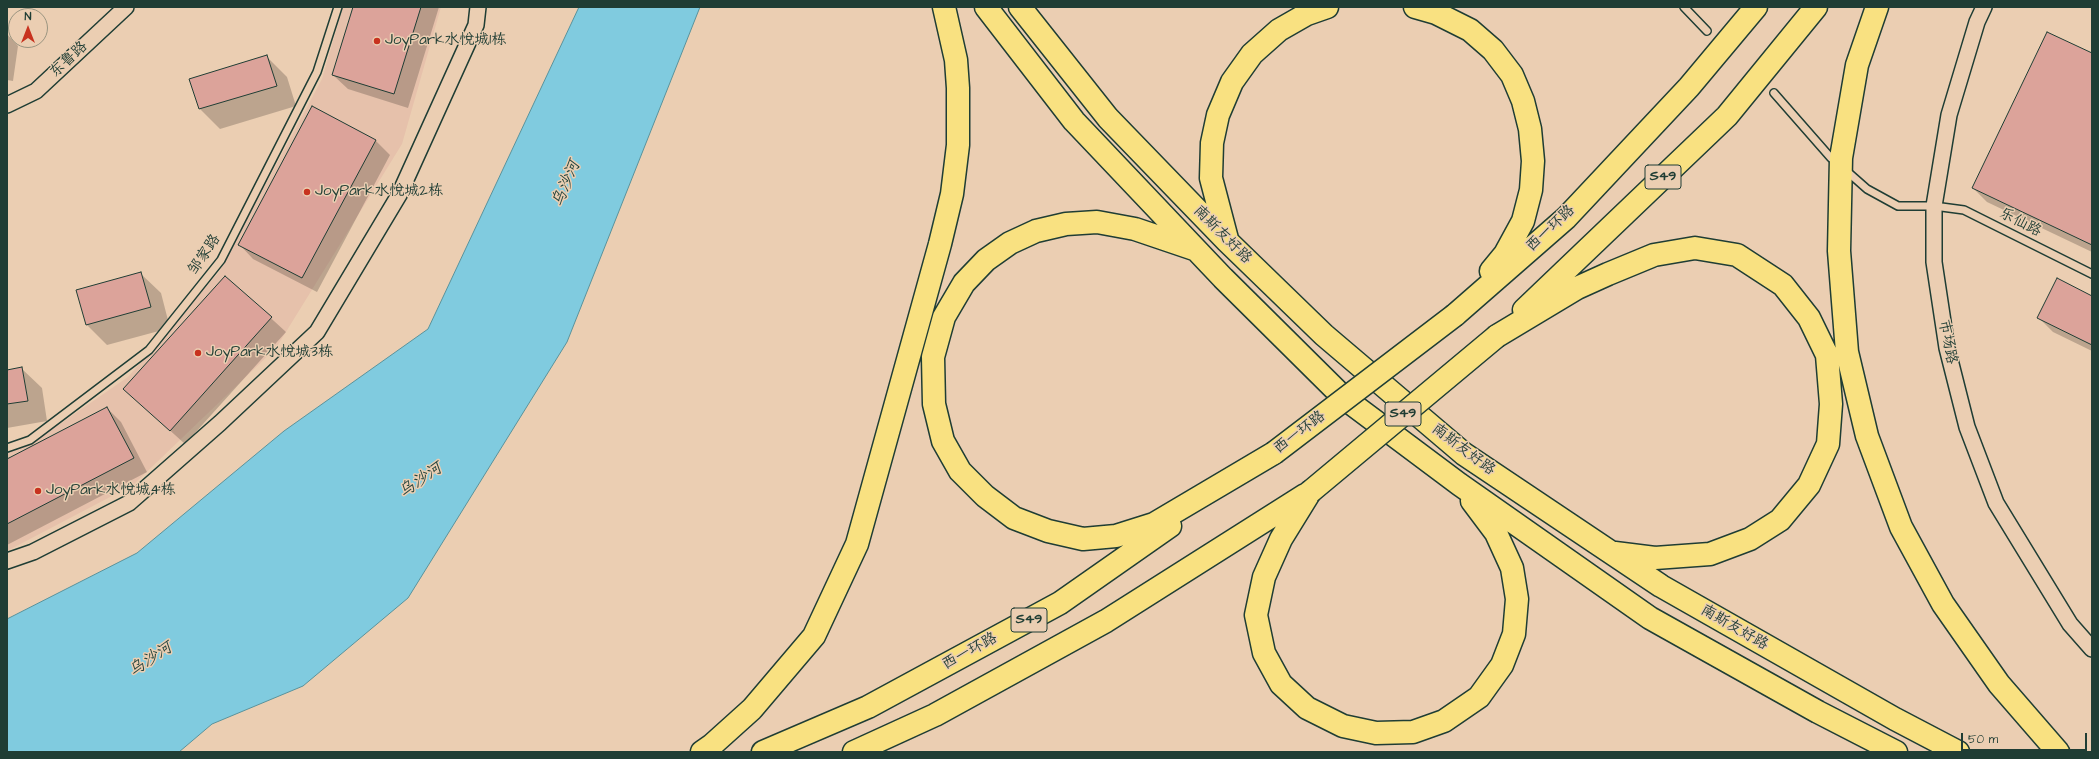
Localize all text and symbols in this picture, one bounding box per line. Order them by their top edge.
north arrow [8,8,48,48]
text: N [25,9,31,24]
place label: JoyPark水悦城1栋 [385,32,506,50]
marker: JoyPark水悦城1栋 [372,36,382,46]
street label: 东鲁路 [46,38,92,82]
water label: 乌沙河 [549,158,585,210]
road number: S49 [1645,165,1681,189]
place label: JoyPark水悦城2栋 [315,183,443,201]
marker: JoyPark水悦城2栋 [302,187,312,197]
street label: 南斯友好路 [1189,202,1255,268]
street label: 西一环路 [1523,202,1579,256]
street label: 乐仙路 [1996,205,2044,241]
street label: 邹家路 [185,231,225,279]
street label: 市场路 [1934,318,1960,366]
place label: JoyPark水悦城3栋 [206,344,333,362]
marker: JoyPark水悦城3栋 [193,348,203,358]
road number: S49 [1385,402,1421,426]
street label: 西一环路 [1271,408,1329,458]
street label: 南斯友好路 [1428,420,1498,480]
water label: 乌沙河 [396,460,446,502]
place label: JoyPark水悦城4栋 [46,482,176,500]
marker: JoyPark水悦城4栋 [33,486,43,496]
street label: 南斯友好路 [1697,601,1771,655]
road number: S49 [1011,608,1047,632]
street label: 西一环路 [939,630,1001,674]
water label: 乌沙河 [126,639,176,681]
scale bar [1963,725,2089,751]
text: 50 m [1968,731,1998,748]

